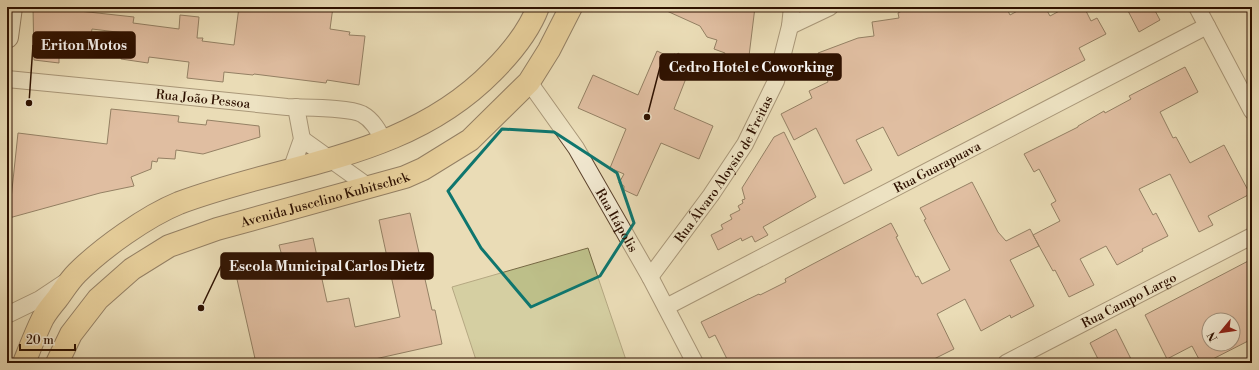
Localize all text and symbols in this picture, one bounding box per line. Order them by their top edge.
callout: Eriton Motos [33,32,135,58]
text: Eriton Motos [41,37,127,55]
callout: Cedro Hotel e Coworking [660,54,841,80]
text: Cedro Hotel e Coworking [669,59,834,77]
street label: Rua João Pessoa [155,87,252,112]
street label: Rua Álvaro Aloysio de Freitas [671,93,777,246]
street label: Rua Guarapuava [891,138,984,196]
street label: Avenida Juscelino Kubitschek [238,169,413,231]
street label: Rua Itápolis [592,186,641,255]
callout: Escola Municipal Carlos Dietz [221,253,433,279]
text: Escola Municipal Carlos Dietz [229,258,425,276]
street label: Rua Campo Largo [1079,269,1179,332]
north arrow [1201,312,1241,352]
scale bar [20,326,75,352]
text: N [1205,329,1221,344]
text: 20 m [26,333,54,348]

